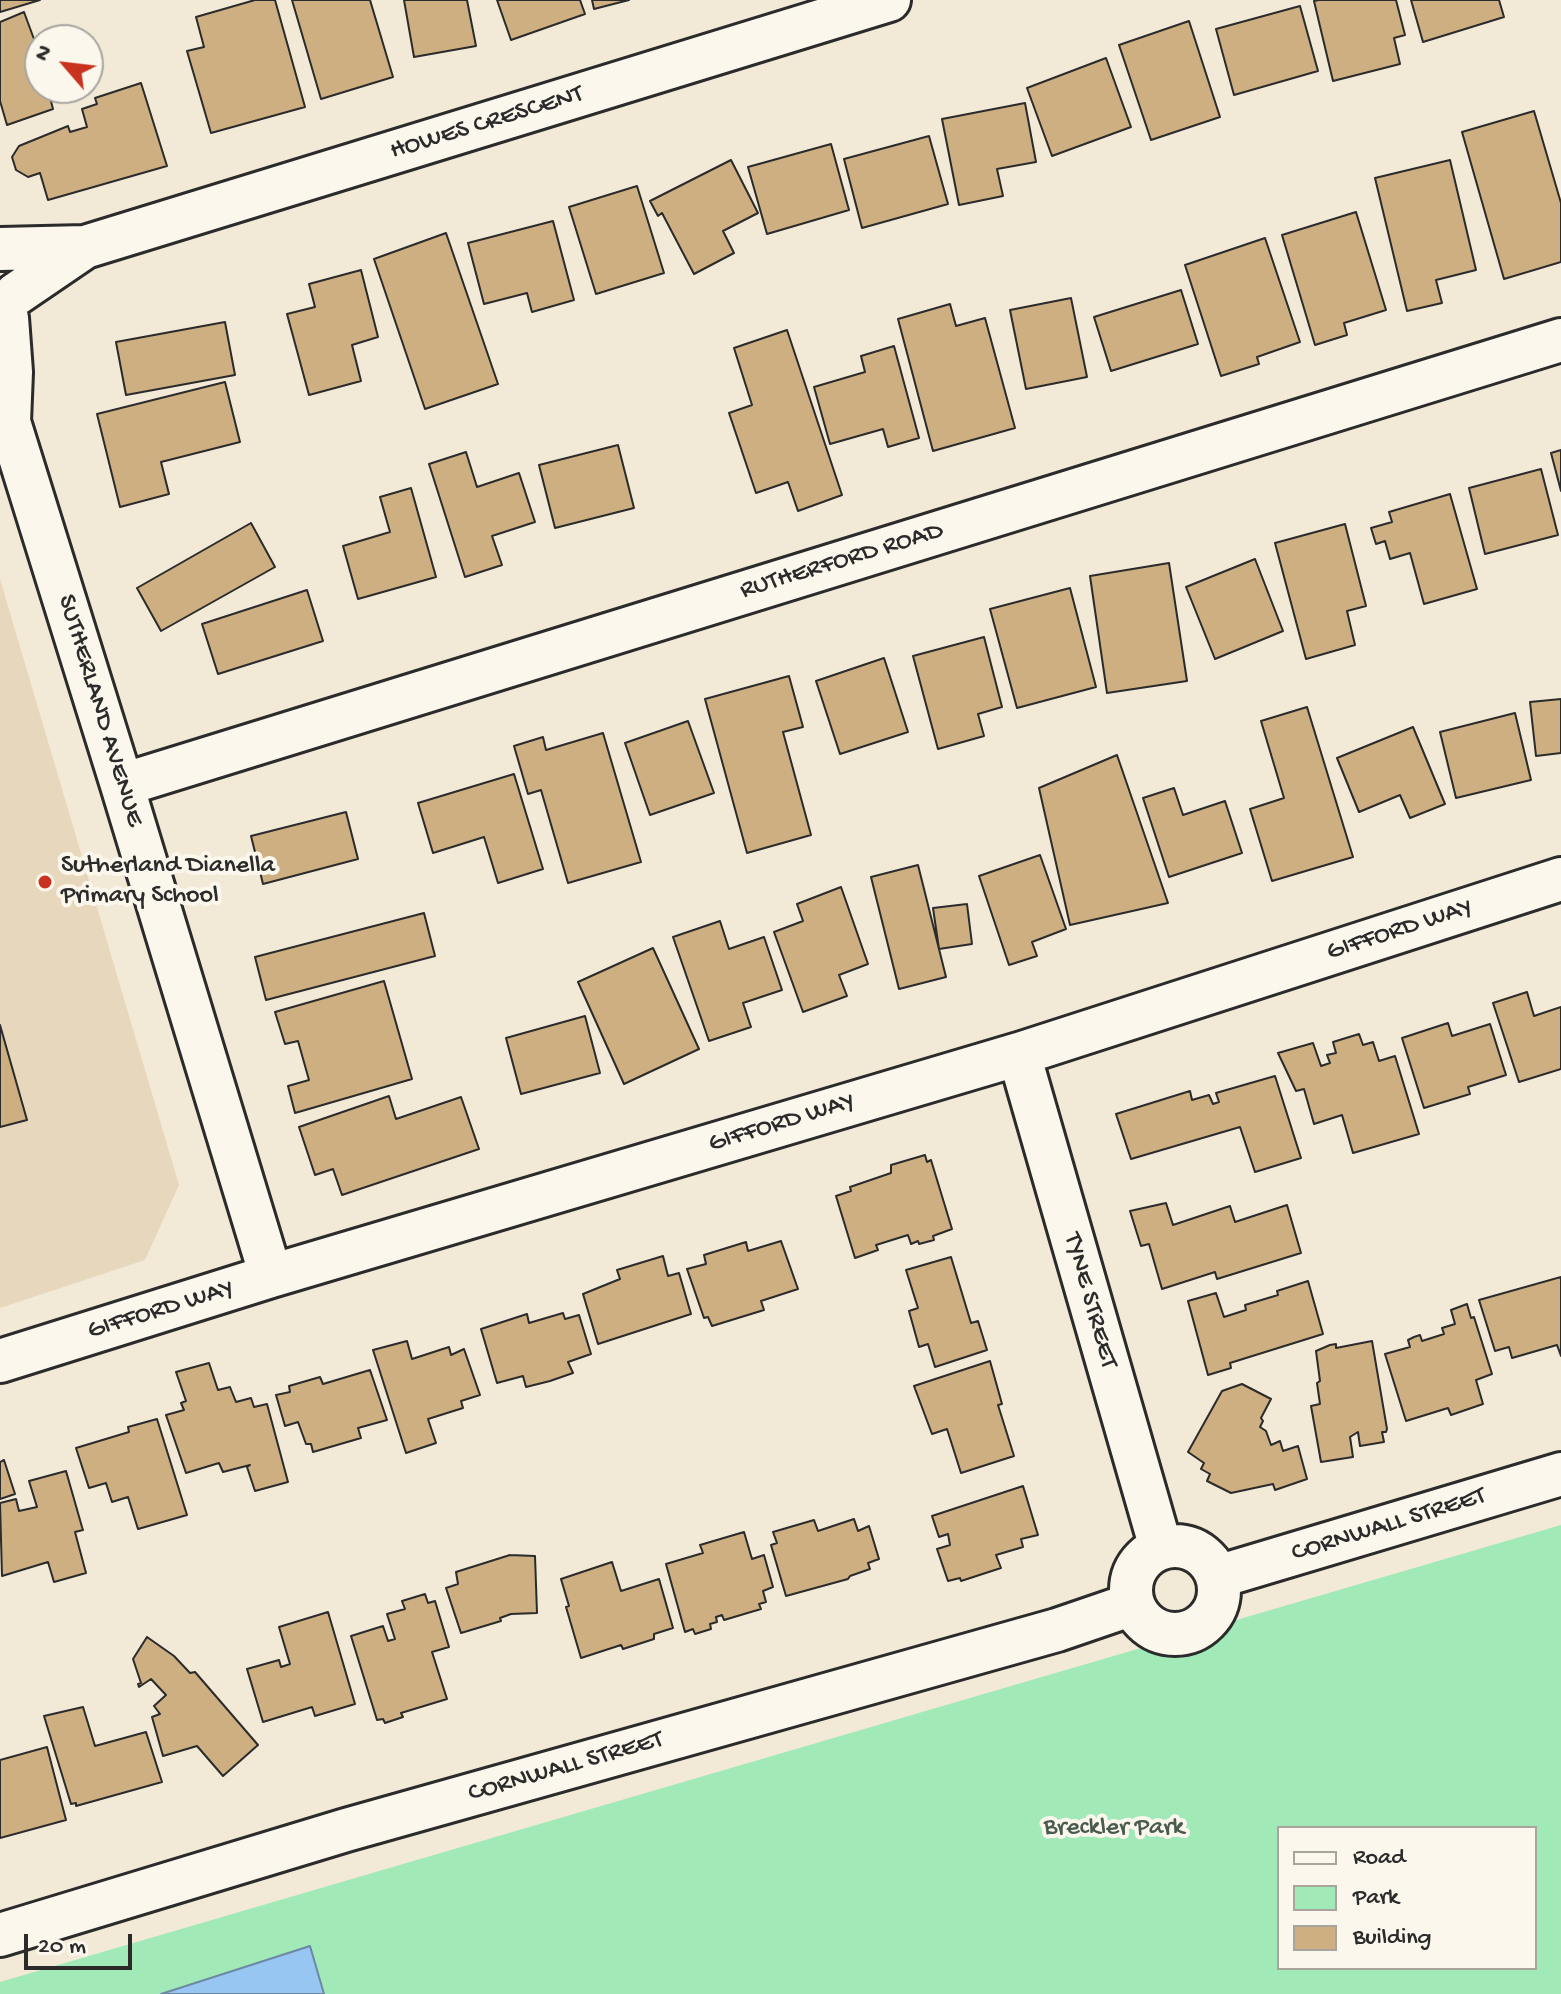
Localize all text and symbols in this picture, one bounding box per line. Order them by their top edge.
north arrow [24,24,104,104]
text: N [30,41,59,66]
street label: HOWES CRESCENT [387,80,587,168]
street label: RUTHERFORD ROAD [737,516,947,608]
street label: SUTHERLAND AVENUE [49,591,149,831]
place label: Sutherland Dianella Primary School [61,851,275,912]
marker: Sutherland Dianella Primary School [36,873,54,891]
street label: GIFFORD WAY [1323,893,1477,969]
street label: GIFFORD WAY [705,1087,859,1161]
street label: TYNE STREET [1055,1230,1123,1372]
street label: GIFFORD WAY [84,1274,238,1348]
street label: CORNWALL STREET [1288,1482,1490,1570]
street label: CORNWALL STREET [465,1725,667,1811]
park label: Breckler Park [1044,1813,1184,1845]
legend [1277,1826,1537,1970]
text: Road [1353,1844,1405,1873]
text: Park [1353,1884,1399,1913]
scale bar [28,1918,136,1968]
text: Building [1353,1924,1431,1953]
text: 20 m [38,1933,86,1962]

